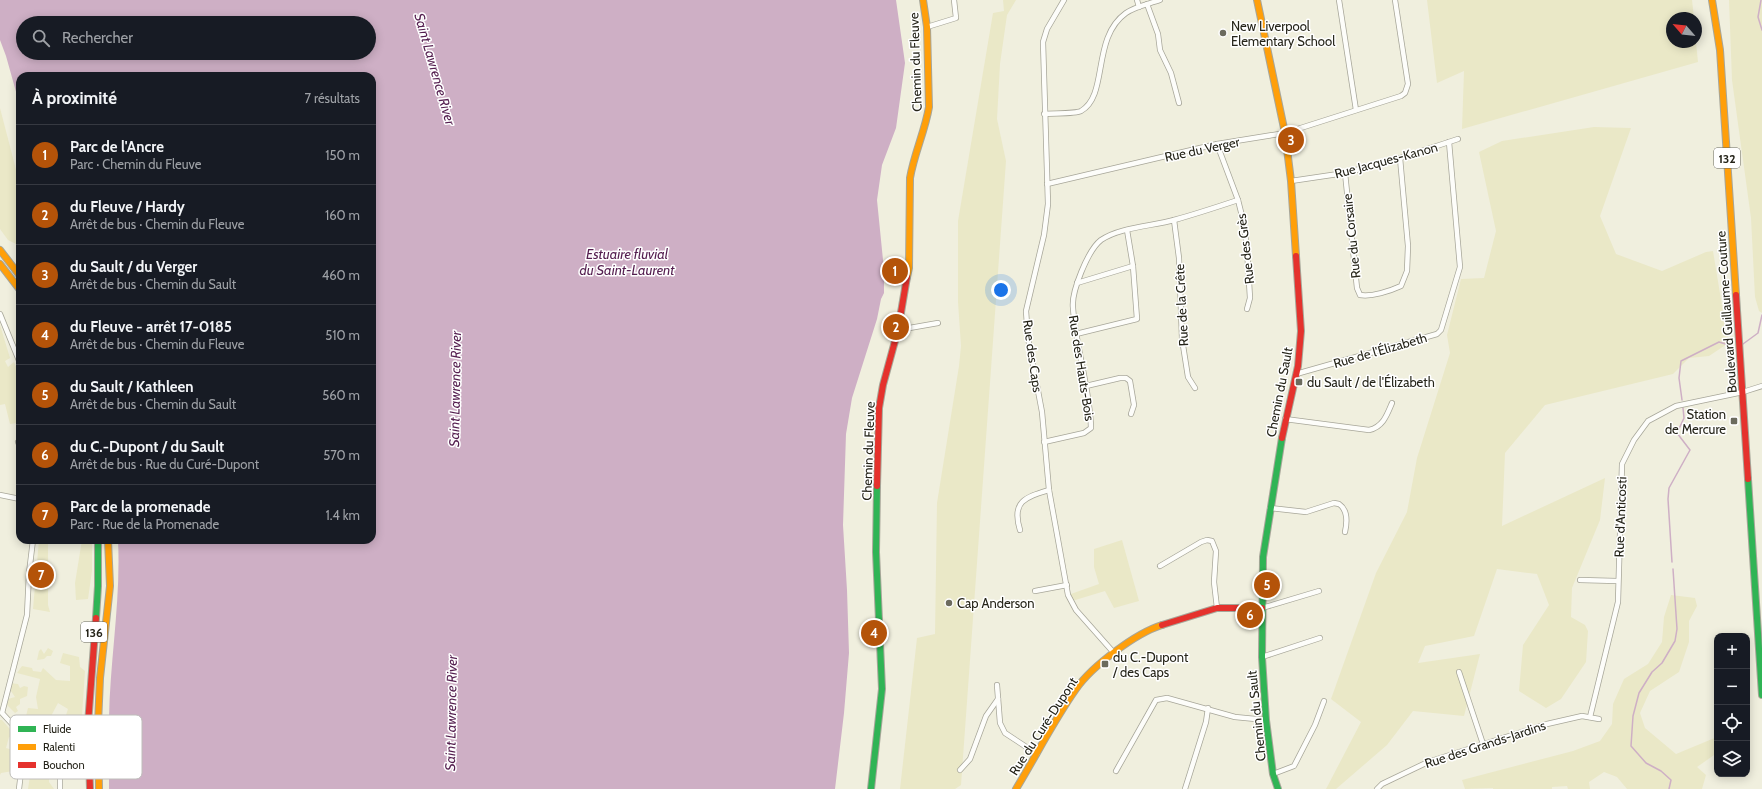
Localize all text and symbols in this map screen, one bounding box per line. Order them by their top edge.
water label: Saint Lawrence River [410,11,460,128]
street label: Chemin du Fleuve [905,12,925,112]
north arrow [1666,12,1702,48]
search box [16,16,376,60]
place label: New Liverpool Elementary School [1231,18,1335,49]
icon: search [30,27,52,49]
marker: New Liverpool Elementary School [1218,28,1228,38]
text: Rechercher [62,29,133,47]
text: À proximité [32,88,117,108]
text: 7 résultats [304,90,360,106]
pin: 3 [1278,125,1304,155]
street label: Rue du Verger [1163,133,1242,165]
text: Parc de l'Ancre [70,138,164,156]
street label: Rue Jacques-Kanon [1333,139,1439,181]
text: 1 [43,147,47,163]
text: 150 m [325,147,360,163]
road number: 132 [1714,148,1740,168]
text: Parc · Chemin du Fleuve [70,156,202,172]
street label: Rue du Corsaire [1339,193,1363,279]
text: du Fleuve / Hardy [70,198,185,216]
text: 2 [42,207,48,223]
text: 160 m [325,207,360,223]
street label: Rue des Grès [1233,212,1257,285]
text: Arrêt de bus · Chemin du Fleuve [70,216,244,232]
street label: Boulevard Guillaume-Couture [1712,230,1740,394]
water label: Estuaire fluvial du Saint-Laurent [580,245,675,279]
pin: 1 [882,256,908,286]
text: du Sault / du Verger [70,258,197,276]
street label: Rue de la Crête [1171,263,1191,347]
text: 3 [41,267,49,283]
text: 460 m [322,267,360,283]
text: Arrêt de bus · Chemin du Sault [70,276,236,292]
your location [991,280,1011,300]
pin: 2 [883,312,909,342]
street label: Rue des Hauts-Bois [1066,314,1098,423]
text: du Fleuve - arrêt 17-0185 [70,318,232,336]
street label: Rue des Caps [1020,319,1046,394]
text: 4 [41,327,49,343]
text: 510 m [325,327,360,343]
street label: Rue de l'Élizabeth [1331,328,1429,371]
water label: Saint Lawrence River [445,330,465,447]
text: Arrêt de bus · Chemin du Fleuve [70,336,244,352]
street label: Chemin du Sault [1262,345,1296,438]
place label: du Sault / de l'Élizabeth [1307,373,1435,390]
marker: du Sault / de l'Élizabeth [1294,377,1304,387]
text: du Sault / Kathleen [70,378,193,396]
text: 5 [42,387,48,403]
text: 560 m [322,387,360,403]
text: Arrêt de bus · Chemin du Sault [70,396,236,412]
street label: Chemin du Fleuve [858,401,878,501]
place label: Station de Mercure [1665,406,1726,437]
marker: Station de Mercure [1729,416,1739,426]
text: du C.-Dupont / du Sault [70,438,224,456]
text: 6 [41,447,49,463]
text: 570 m [323,447,360,463]
text: Arrêt de bus · Rue du Curé-Dupont [70,456,259,472]
street label: Rue d'Anticosti [1611,476,1629,558]
text: Parc de la promenade [70,498,210,516]
text: 7 [42,507,48,523]
text: 1.4 km [325,507,360,523]
text: Parc · Rue de la Promenade [70,516,219,532]
pin: 7 [28,560,54,590]
pin: 5 [1254,570,1280,600]
place label: Cap Anderson [957,595,1034,611]
marker: Cap Anderson [944,598,954,608]
pin: 6 [1237,600,1263,630]
pin: 4 [861,618,887,648]
road number: 136 [81,622,107,642]
map controls [1714,633,1750,777]
button: + [1714,633,1750,669]
place label: du C.-Dupont / des Caps [1112,649,1189,680]
water label: Saint Lawrence River [441,654,461,771]
marker: du C.-Dupont / des Caps [1100,659,1110,669]
street label: Chemin du Sault [1243,669,1269,762]
button: − [1714,669,1750,705]
street label: Rue du Curé-Dupont [1005,673,1081,778]
button: locate [1714,705,1750,741]
legend [10,715,142,779]
street label: Rue des Grands-Jardins [1422,717,1548,771]
text: Fluide [43,722,72,736]
text: Ralenti [43,740,75,754]
button: layers [1714,741,1750,777]
text: Bouchon [43,758,85,772]

